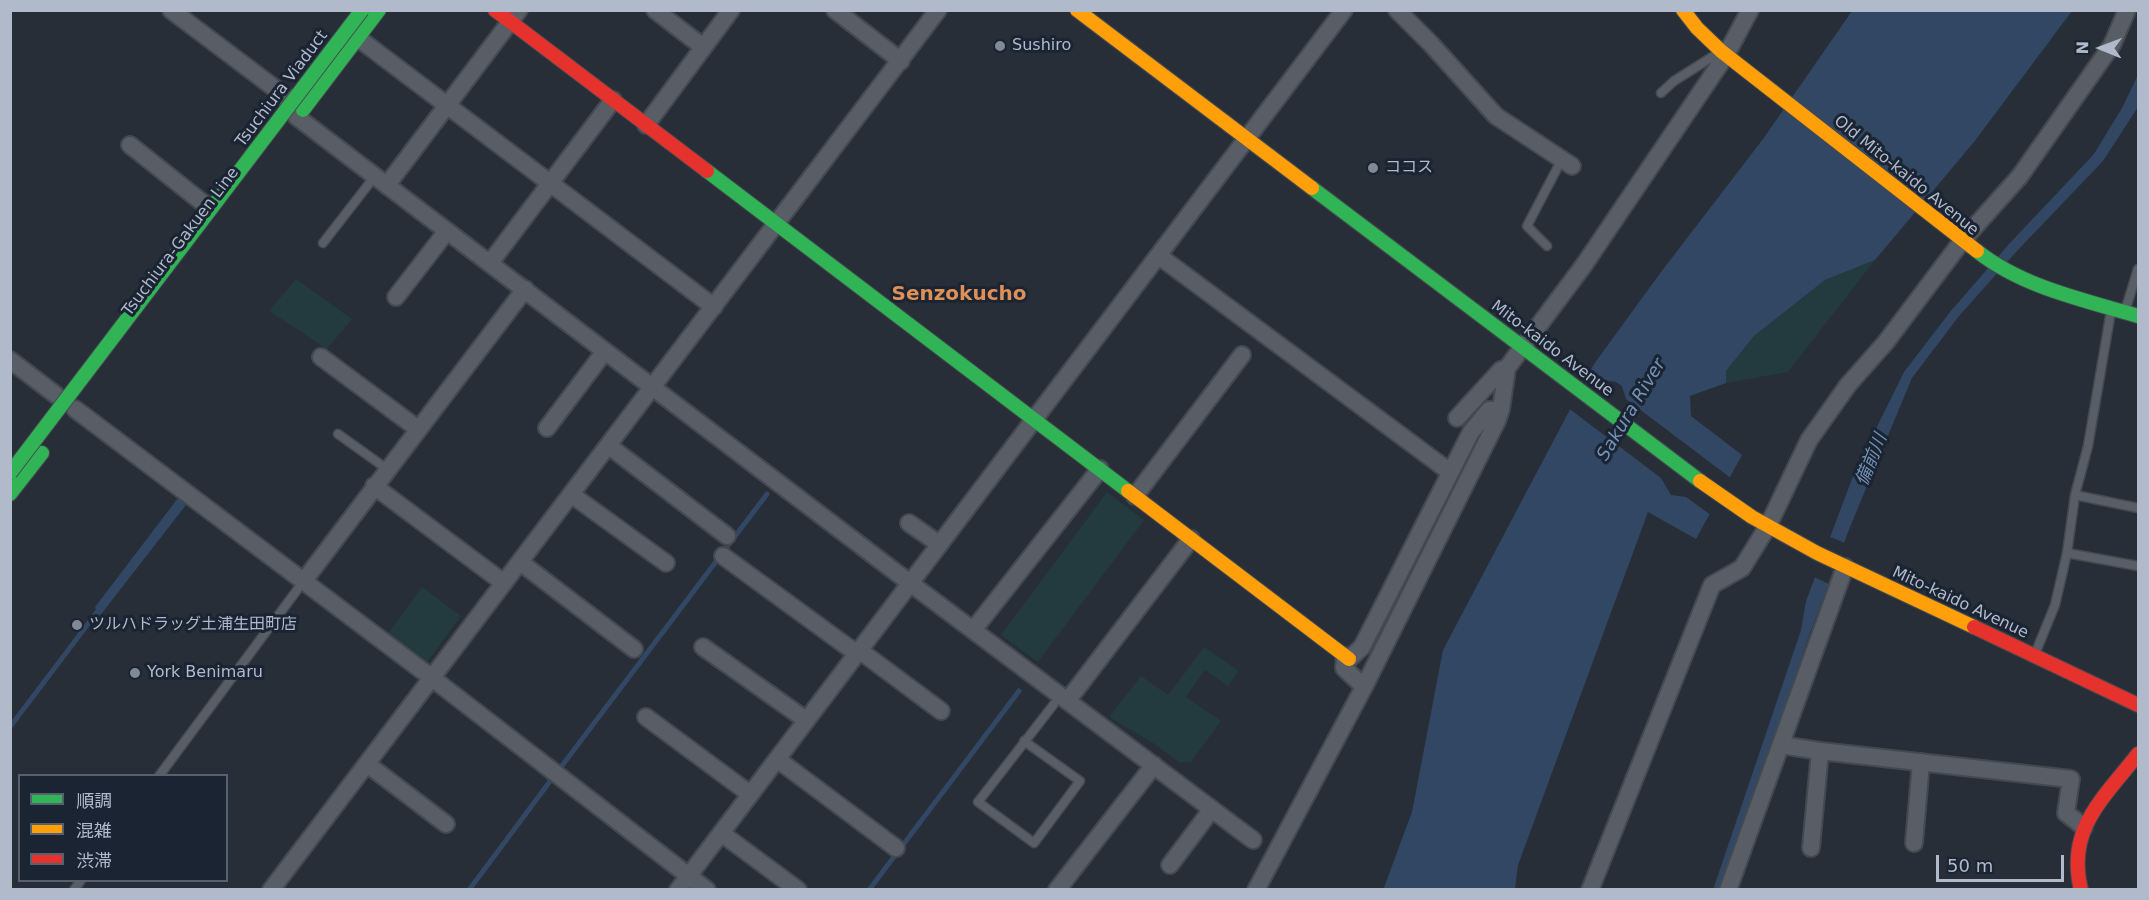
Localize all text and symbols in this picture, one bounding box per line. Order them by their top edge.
north arrow [2071,18,2131,78]
street label: Tsuchiura Viaduct [232,27,332,151]
place label: Sushiro [1012,36,1071,56]
marker: Sushiro [993,39,1007,53]
text: N [2073,41,2092,55]
street label: Old Mito-kaido Avenue [1830,112,1982,240]
place label: ココス [1385,158,1433,178]
marker: ココス [1366,161,1380,175]
street label: Tsuchiura-Gakuen Line [119,164,243,320]
district label: Senzokucho [892,283,1026,307]
street label: Mito-kaido Avenue [1487,297,1617,401]
water label: Sakura River [1593,355,1671,465]
water label: 備前川 [1852,431,1892,489]
street label: Mito-kaido Avenue [1889,563,2031,643]
place label: ツルハドラッグ土浦生田町店 [89,615,297,635]
marker: ツルハドラッグ土浦生田町店 [70,618,84,632]
place label: York Benimaru [147,663,263,683]
marker: York Benimaru [128,666,142,680]
legend [18,774,228,882]
text: 順調 [76,790,112,811]
text: 混雑 [76,820,112,841]
scale bar [1939,843,2066,881]
text: 渋滞 [76,850,112,871]
text: 50 m [1947,855,1993,876]

